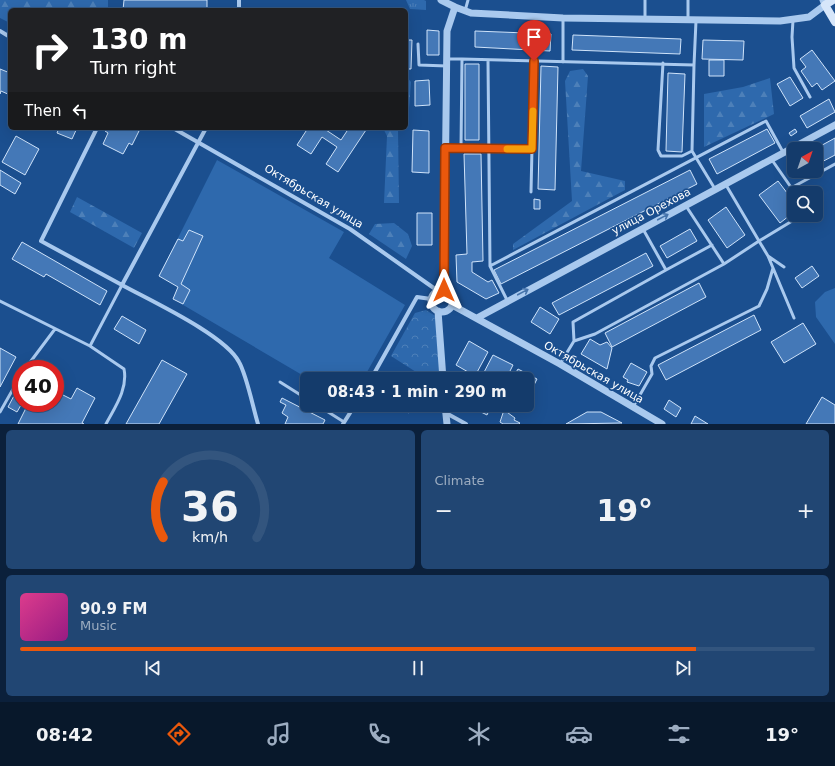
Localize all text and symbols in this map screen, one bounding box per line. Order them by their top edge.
pin [517,20,551,61]
text: 130 m [90,23,187,56]
icon: right [24,24,76,76]
icon: arrive [523,26,545,48]
text: Turn right [90,57,176,78]
icon: left [69,100,91,122]
text: Then [24,102,61,120]
north arrow [787,142,823,178]
map controls [787,142,823,222]
street label: Октябрьская улица [262,162,366,231]
street label: улица Орехова [610,185,693,238]
button: search [787,186,823,222]
one-way arrow [656,213,668,220]
position arrow [423,269,465,311]
one-way arrow [517,287,529,295]
street label: Октябрьская улица [542,339,646,406]
speed limit sign: 40 [12,360,64,412]
text: 08:43 · 1 min · 290 m [327,383,507,401]
text: Climate [435,473,485,488]
text: 36 [181,481,239,530]
text: 19° [596,493,653,528]
text: − [435,498,453,523]
text: + [797,498,815,523]
text: km/h [192,528,228,544]
text: 90.9 FM [80,600,147,618]
text: Music [80,618,117,633]
icon: previous [142,657,164,679]
icon: pause [407,657,429,679]
icon: next [672,657,694,679]
icon: directions [165,720,193,748]
icon: music [265,720,293,748]
icon: phone [365,720,393,748]
icon: climate [465,720,493,748]
icon: car [565,720,593,748]
icon: filters [665,720,693,748]
text: 08:42 [36,724,93,745]
text: 19° [765,724,799,745]

